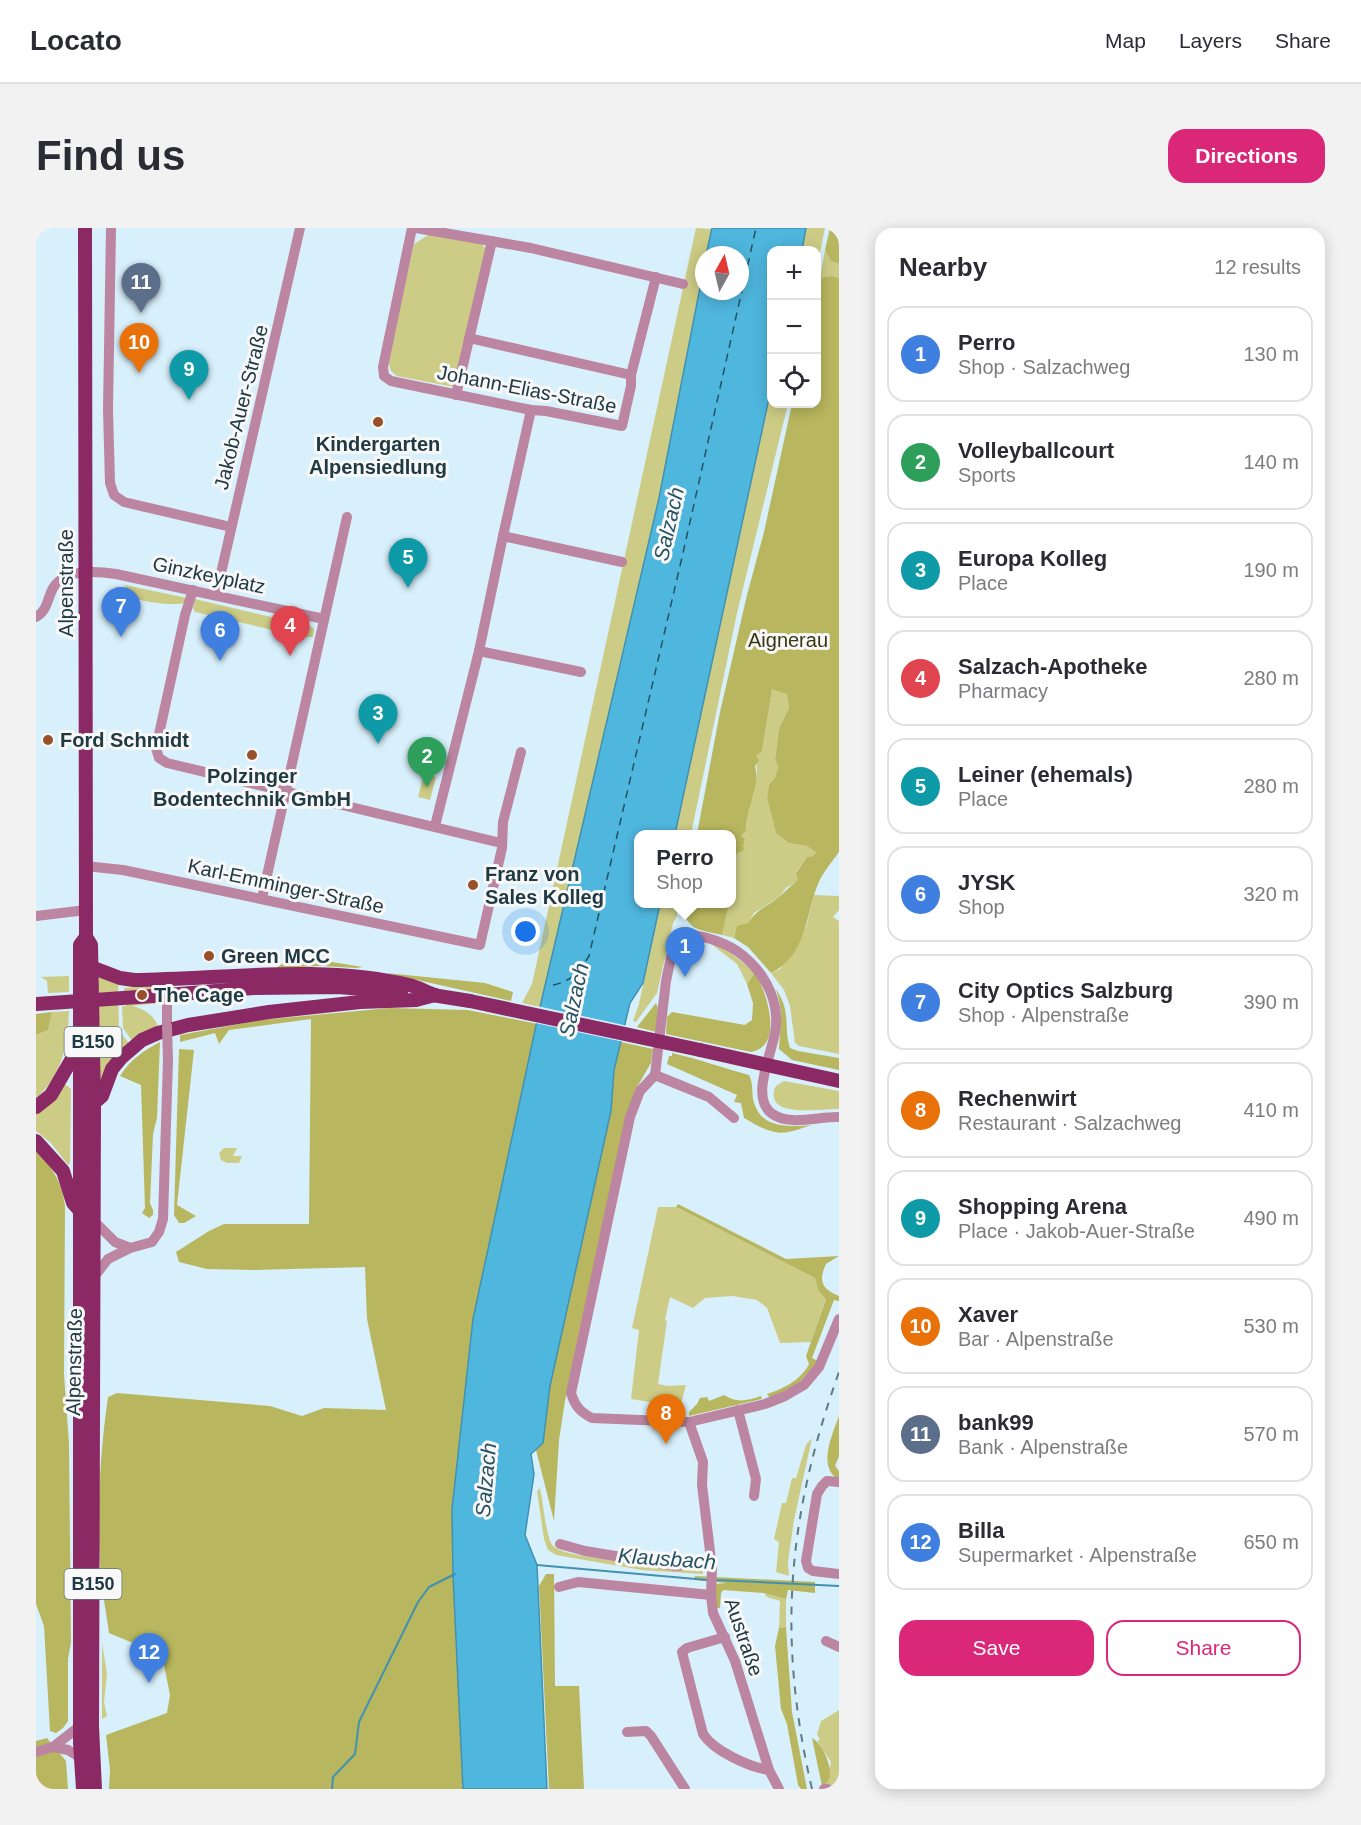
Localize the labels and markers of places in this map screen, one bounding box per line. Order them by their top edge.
pin: 11 [122,264,160,313]
pin: 10 [120,324,158,373]
pin: 9 [170,350,208,400]
marker: Kindergarten Alpensiedlung [371,415,385,429]
place label: Kindergarten Alpensiedlung [309,433,447,478]
pin: 5 [388,538,428,588]
pin: 7 [102,588,140,637]
pin: 4 [270,606,310,656]
pin: 6 [200,612,240,661]
pin: 3 [358,694,398,744]
place label: Ford Schmidt [60,729,189,751]
marker: Ford Schmidt [41,733,55,747]
pin: 2 [408,738,446,787]
marker: Polzinger Bodentechnik GmbH [245,748,259,762]
place label: Polzinger Bodentechnik GmbH [153,765,351,810]
place label: Franz von Sales Kolleg [485,863,604,908]
marker: Franz von Sales Kolleg [466,878,480,892]
pin: 1 [666,928,704,977]
place label: Green MCC [221,945,330,967]
marker: Green MCC [202,949,216,963]
place label: The Cage [154,984,244,1006]
marker: The Cage [135,988,149,1002]
pin: 8 [646,1394,686,1444]
pin: 12 [130,1634,168,1683]

